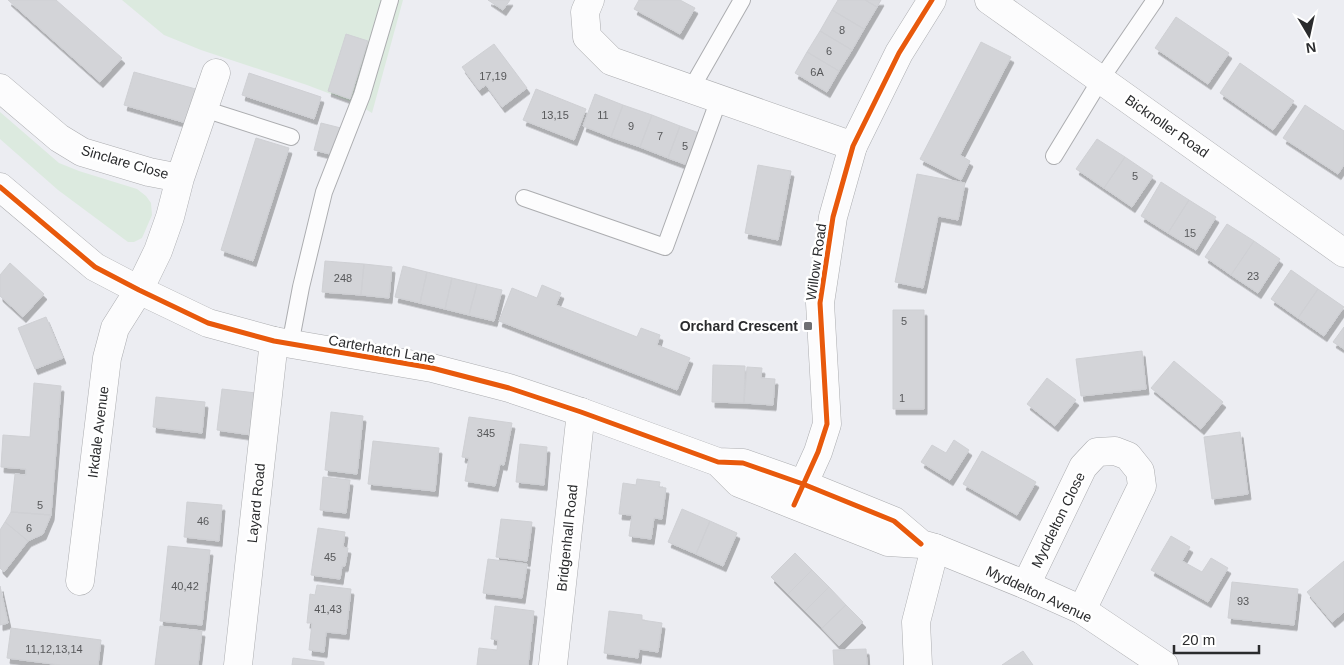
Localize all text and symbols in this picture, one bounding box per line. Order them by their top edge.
north arrow [1284,10,1334,60]
house number: 8 [839,24,845,36]
text: N [1305,39,1317,57]
house number: 6 [826,45,832,57]
house number: 6A [810,66,824,78]
house number: 17,19 [479,70,507,82]
street label: Bicknoller Road [1122,91,1212,161]
house number: 13,15 [541,109,569,121]
house number: 11 [597,109,609,121]
house number: 9 [628,120,634,132]
house number: 7 [657,130,663,142]
house number: 5 [682,140,688,152]
street label: Sinclare Close [79,142,171,182]
house number: 5 [1132,170,1138,182]
street label: Willow Road [803,222,829,302]
house number: 15 [1184,227,1196,239]
house number: 23 [1247,270,1259,282]
house number: 248 [334,272,352,284]
house number: 5 [901,315,907,327]
place label: Orchard Crescent [680,318,798,334]
marker: Orchard Crescent [802,320,814,332]
street label: Carterhatch Lane [327,332,437,366]
street label: Irkdale Avenue [84,385,112,479]
house number: 1 [899,392,905,404]
house number: 345 [477,427,495,439]
street label: Layard Road [244,462,268,544]
street label: Myddelton Close [1028,469,1088,570]
street label: Bridgenhall Road [553,484,581,592]
house number: 5 [37,499,43,511]
house number: 46 [197,515,209,527]
house number: 6 [26,522,32,534]
house number: 45 [324,551,336,563]
street label: Myddelton Avenue [984,562,1095,626]
house number: 40,42 [171,580,199,592]
house number: 93 [1237,595,1249,607]
house number: 41,43 [314,603,342,615]
scale bar [1174,622,1259,654]
text: 20 m [1182,631,1215,648]
house number: 11,12,13,14 [25,643,83,655]

